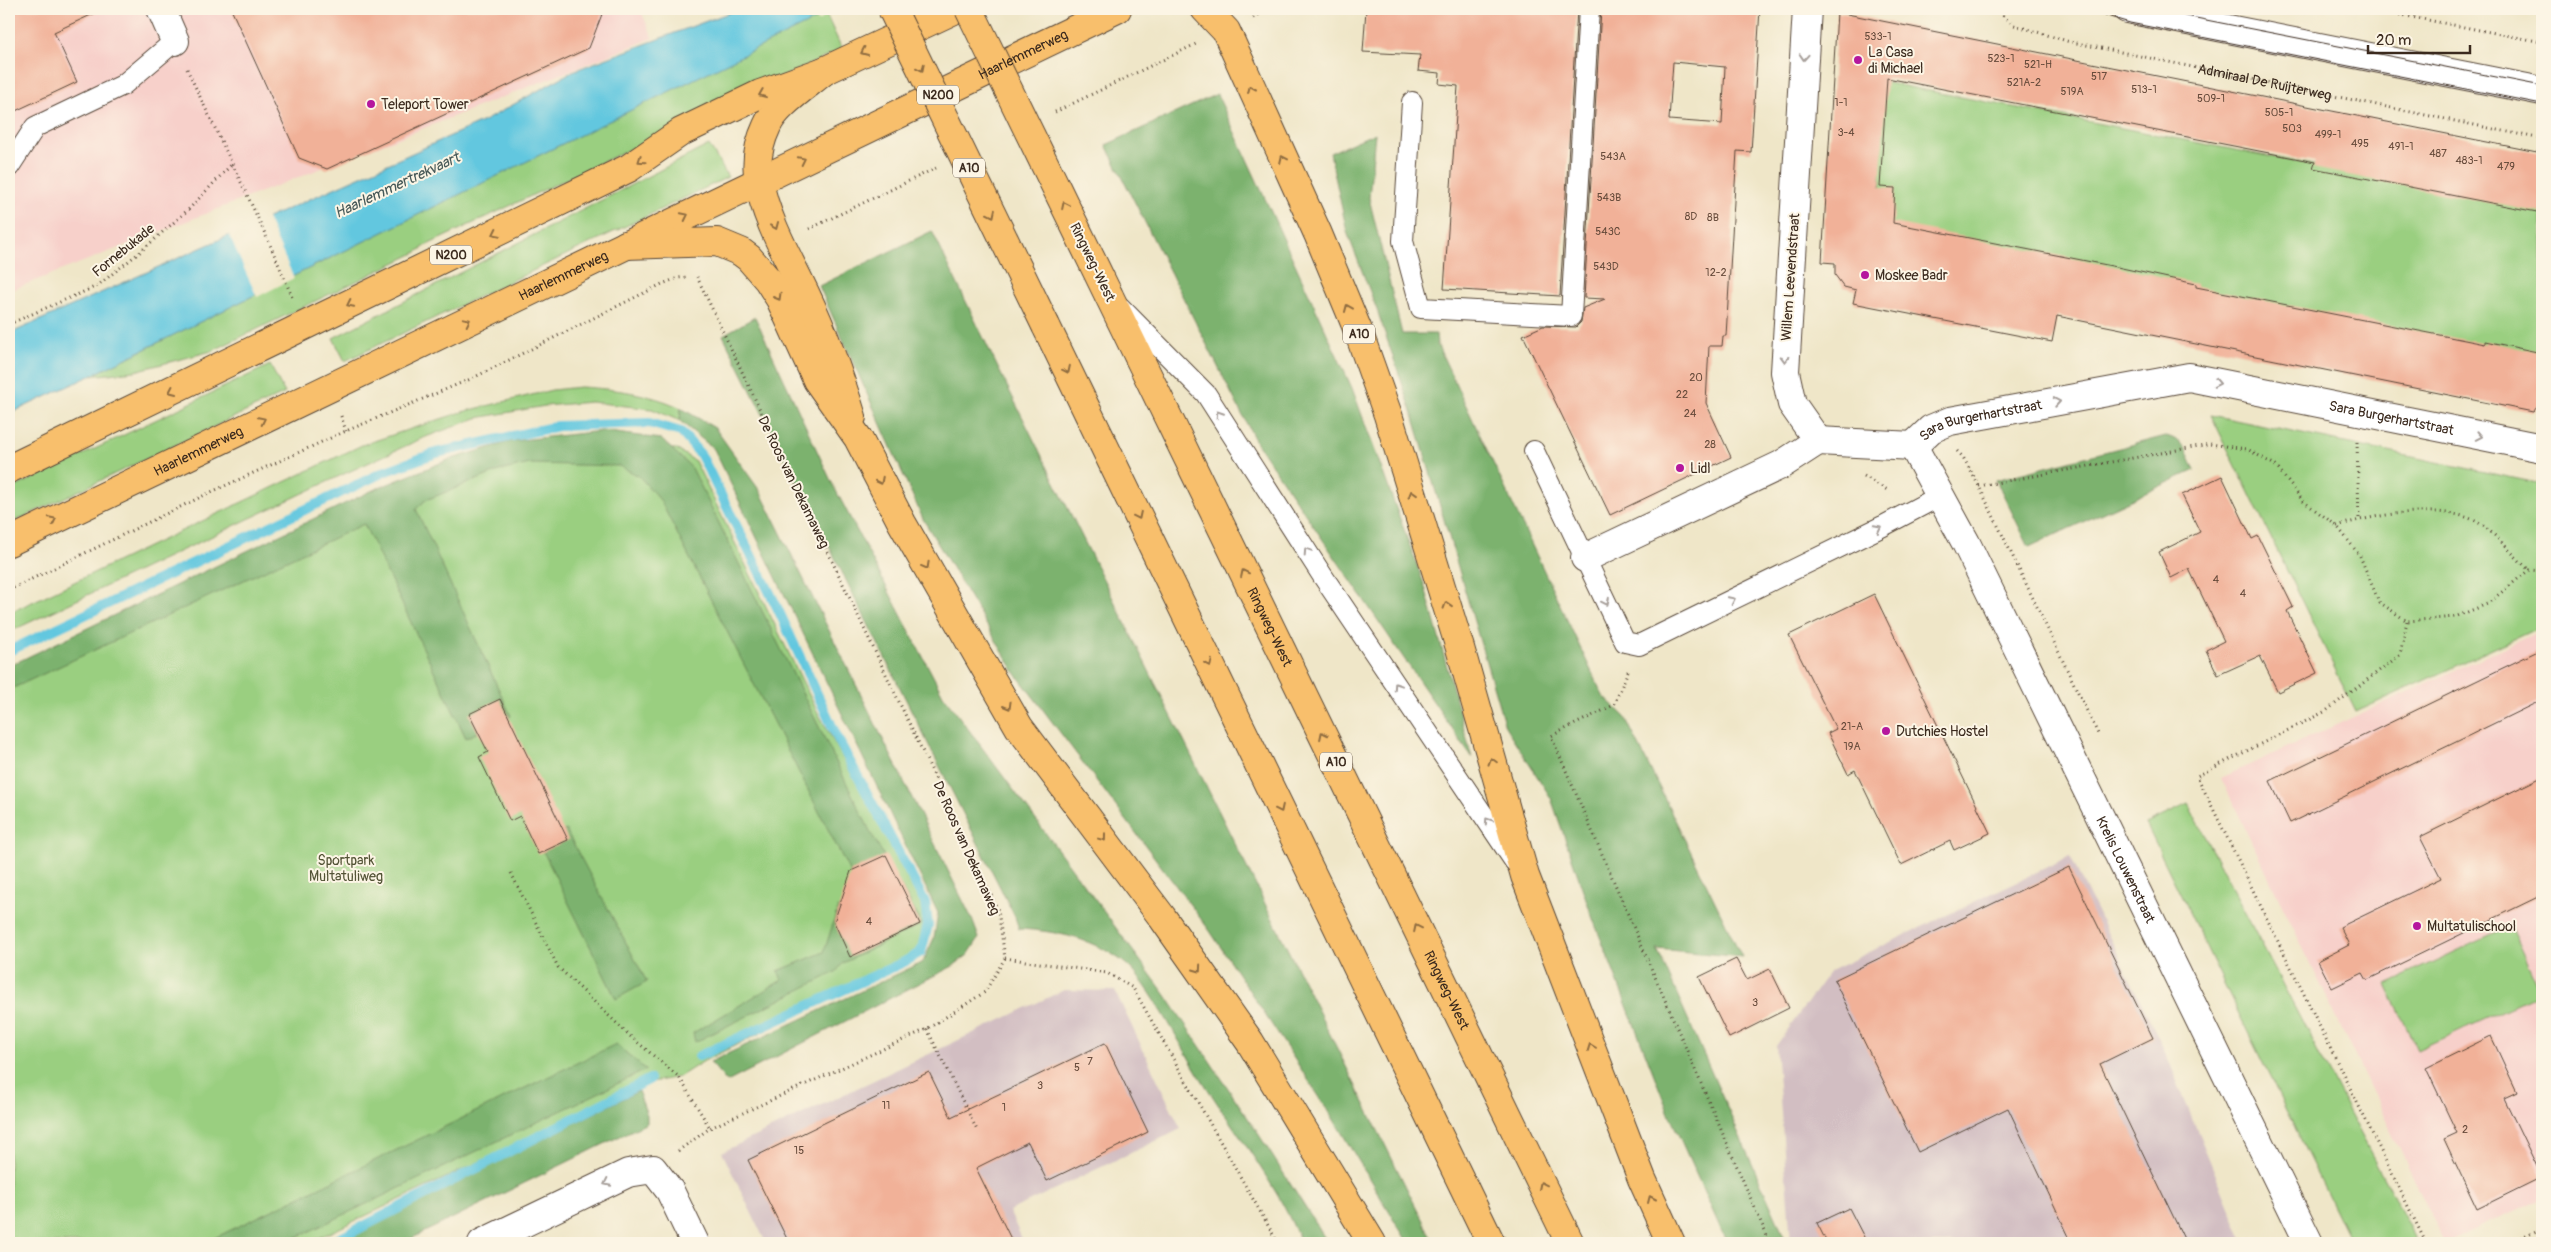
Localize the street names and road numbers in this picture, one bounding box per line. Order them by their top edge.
street label: Haarlemmerweg [976,26,1070,83]
street label: Admiraal De Ruijterweg [2196,60,2333,104]
road number: N200 [917,86,959,104]
road number: A10 [953,158,985,178]
street label: Willem Leevendstraat [1778,212,1803,341]
street label: Fornebukade [89,220,158,281]
street label: Ringweg-West [1066,220,1119,305]
road number: N200 [430,246,472,264]
street label: Haarlemmerweg [516,247,611,305]
road number: A10 [1343,324,1375,344]
street label: Sara Burgerhartstraat [1916,396,2044,445]
street label: Sara Burgerhartstraat [2327,397,2456,439]
street label: De Roos van Dekamaweg [754,413,833,551]
street label: Haarlemmerweg [151,423,246,480]
street label: Ringweg-West [1243,585,1296,670]
road number: A10 [1320,752,1352,772]
street label: De Roos van Dekamaweg [929,779,1004,918]
street label: Krelis Louwenstraat [2092,813,2159,926]
street label: Ringweg-West [1420,948,1473,1033]

